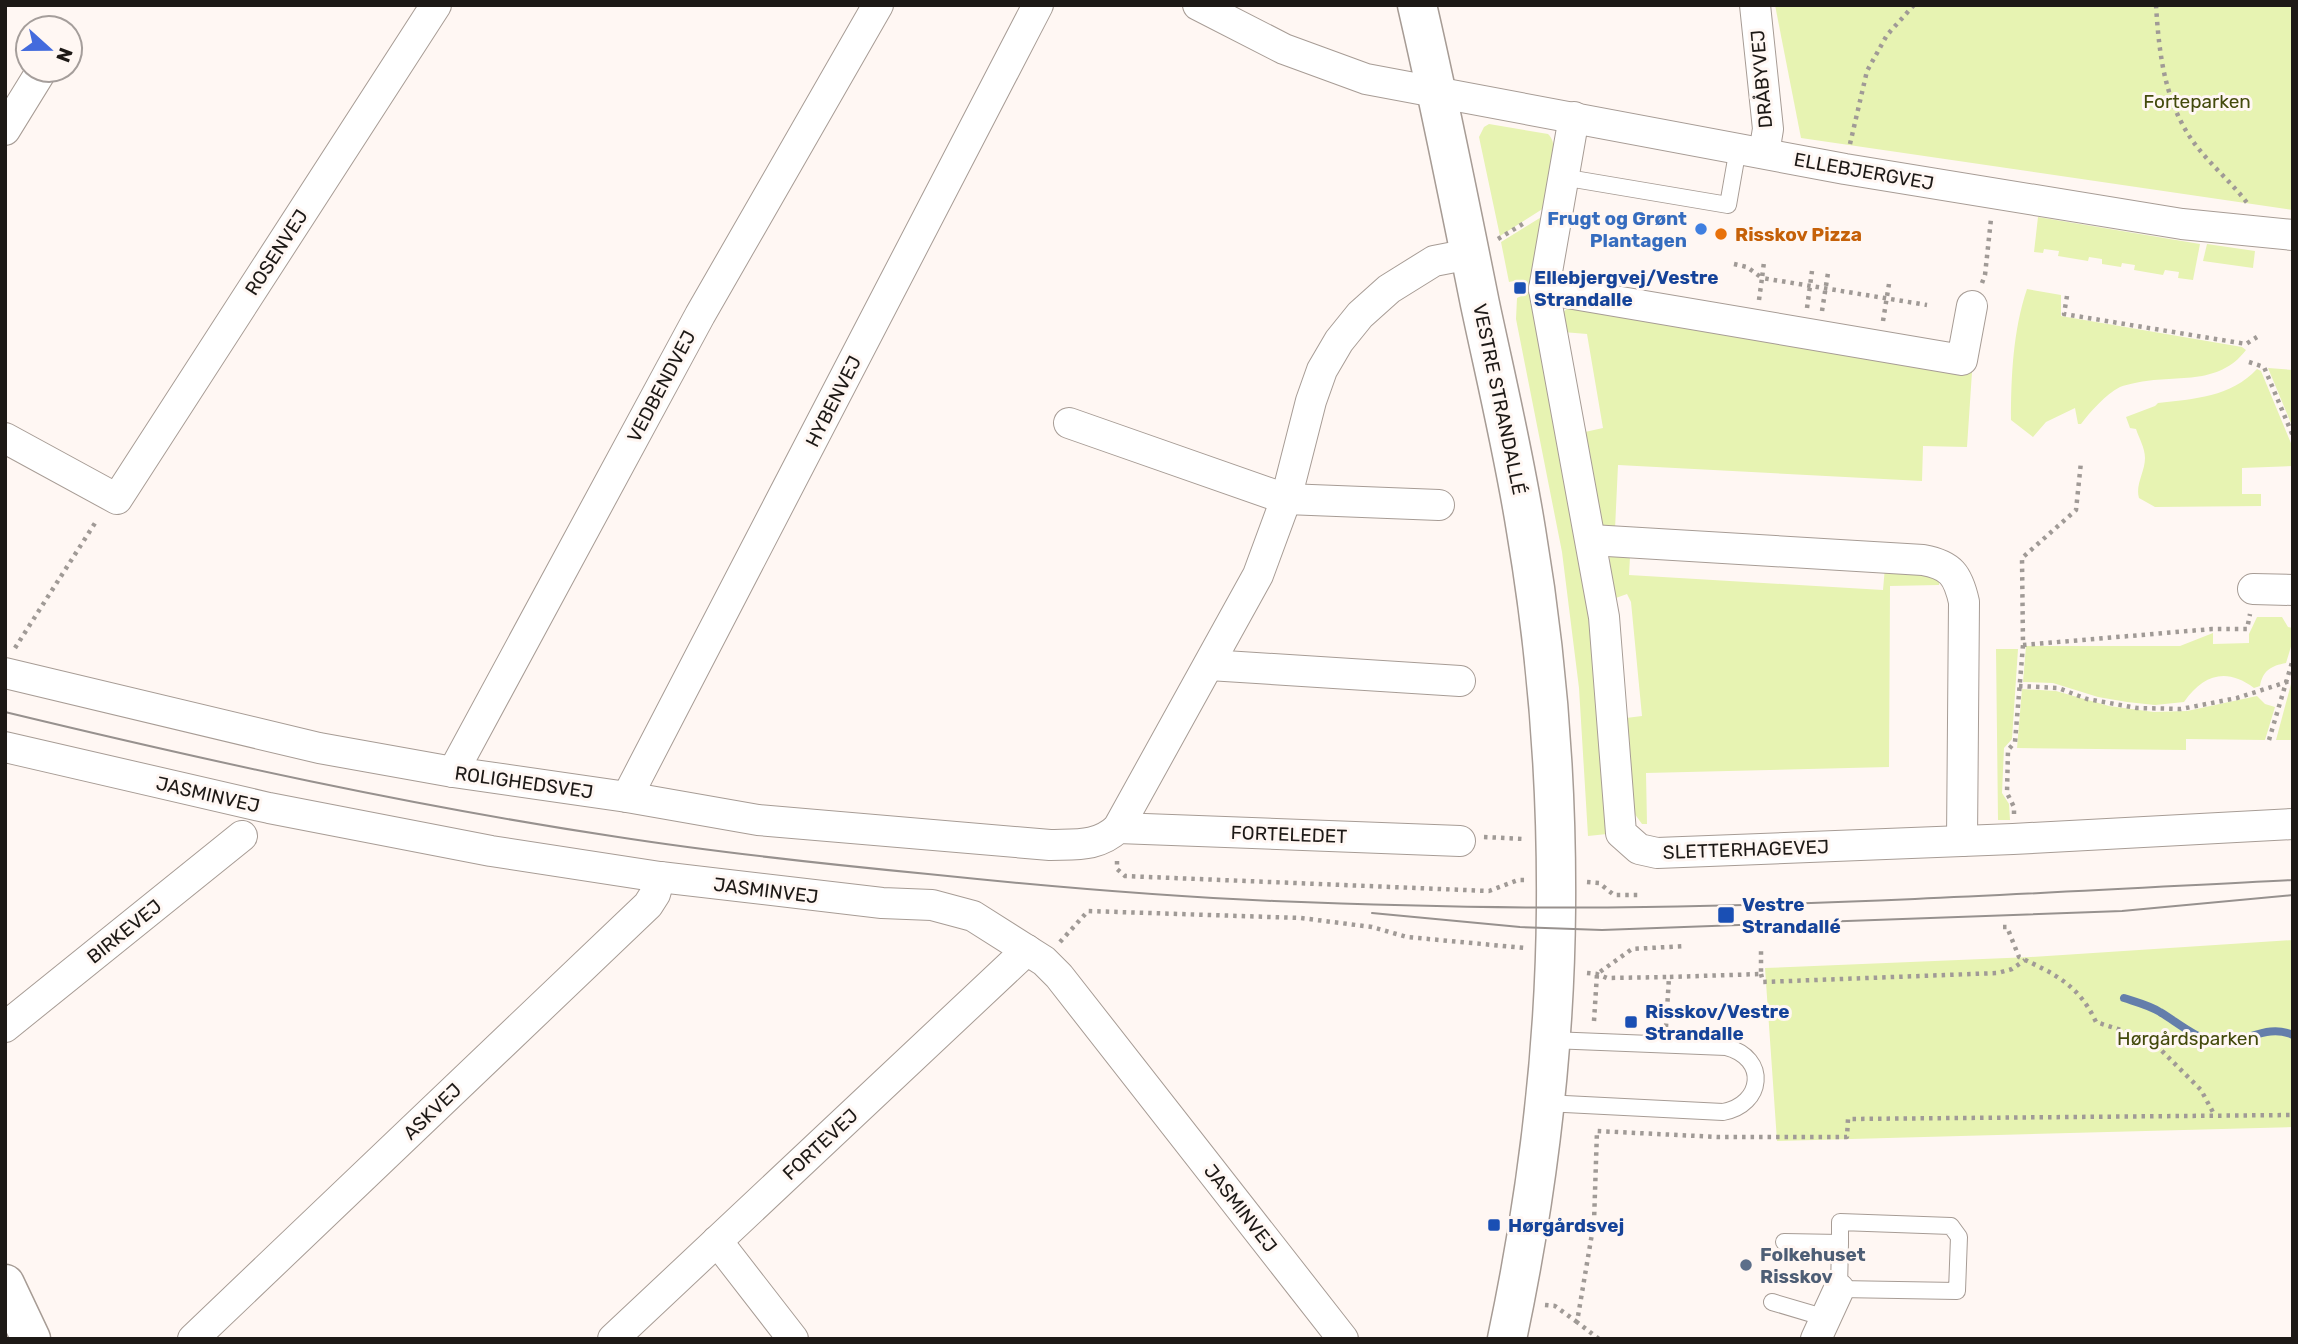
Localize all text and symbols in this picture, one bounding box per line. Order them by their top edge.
north arrow [14,14,84,84]
street label: DRÅBYVEJ [1746,29,1777,129]
text: N [51,44,78,65]
park label: Forteparken [2143,90,2251,113]
street label: ELLEBJERGVEJ [1792,148,1936,195]
street label: ROSENVEJ [240,205,313,300]
place label: Frugt og Grønt Plantagen [1547,207,1687,252]
marker: Frugt og Grønt Plantagen [1693,221,1709,237]
place label: Risskov Pizza [1735,223,1862,246]
marker: Risskov Pizza [1713,226,1729,242]
place label: Ellebjergvej/Vestre Strandalle [1534,266,1719,311]
marker: Ellebjergvej/Vestre Strandalle [1512,280,1528,296]
street label: VESTRE STRANDALLÉ [1468,301,1531,497]
street label: VEDBENDVEJ [622,326,701,446]
street label: HYBENVEJ [801,352,866,451]
street label: ROLIGHEDSVEJ [453,761,595,804]
street label: JASMINVEJ [154,771,262,818]
street label: FORTELEDET [1230,821,1348,848]
street label: SLETTERHAGEVEJ [1662,835,1830,864]
street label: JASMINVEJ [712,873,820,908]
place label: Vestre Strandallé [1742,893,1841,938]
street label: BIRKEVEJ [82,894,166,968]
marker: Vestre Strandallé [1716,905,1736,925]
place label: Risskov/Vestre Strandalle [1645,1000,1789,1045]
marker: Risskov/Vestre Strandalle [1623,1014,1639,1030]
park label: Hørgårdsparken [2117,1027,2259,1050]
street label: ASKVEJ [399,1078,466,1145]
street label: FORTEVEJ [778,1104,863,1185]
street label: JASMINVEJ [1199,1160,1282,1257]
place label: Hørgårdsvej [1508,1214,1624,1237]
marker: Hørgårdsvej [1486,1217,1502,1233]
place label: Folkehuset Risskov [1760,1243,1866,1288]
marker: Folkehuset Risskov [1738,1257,1754,1273]

